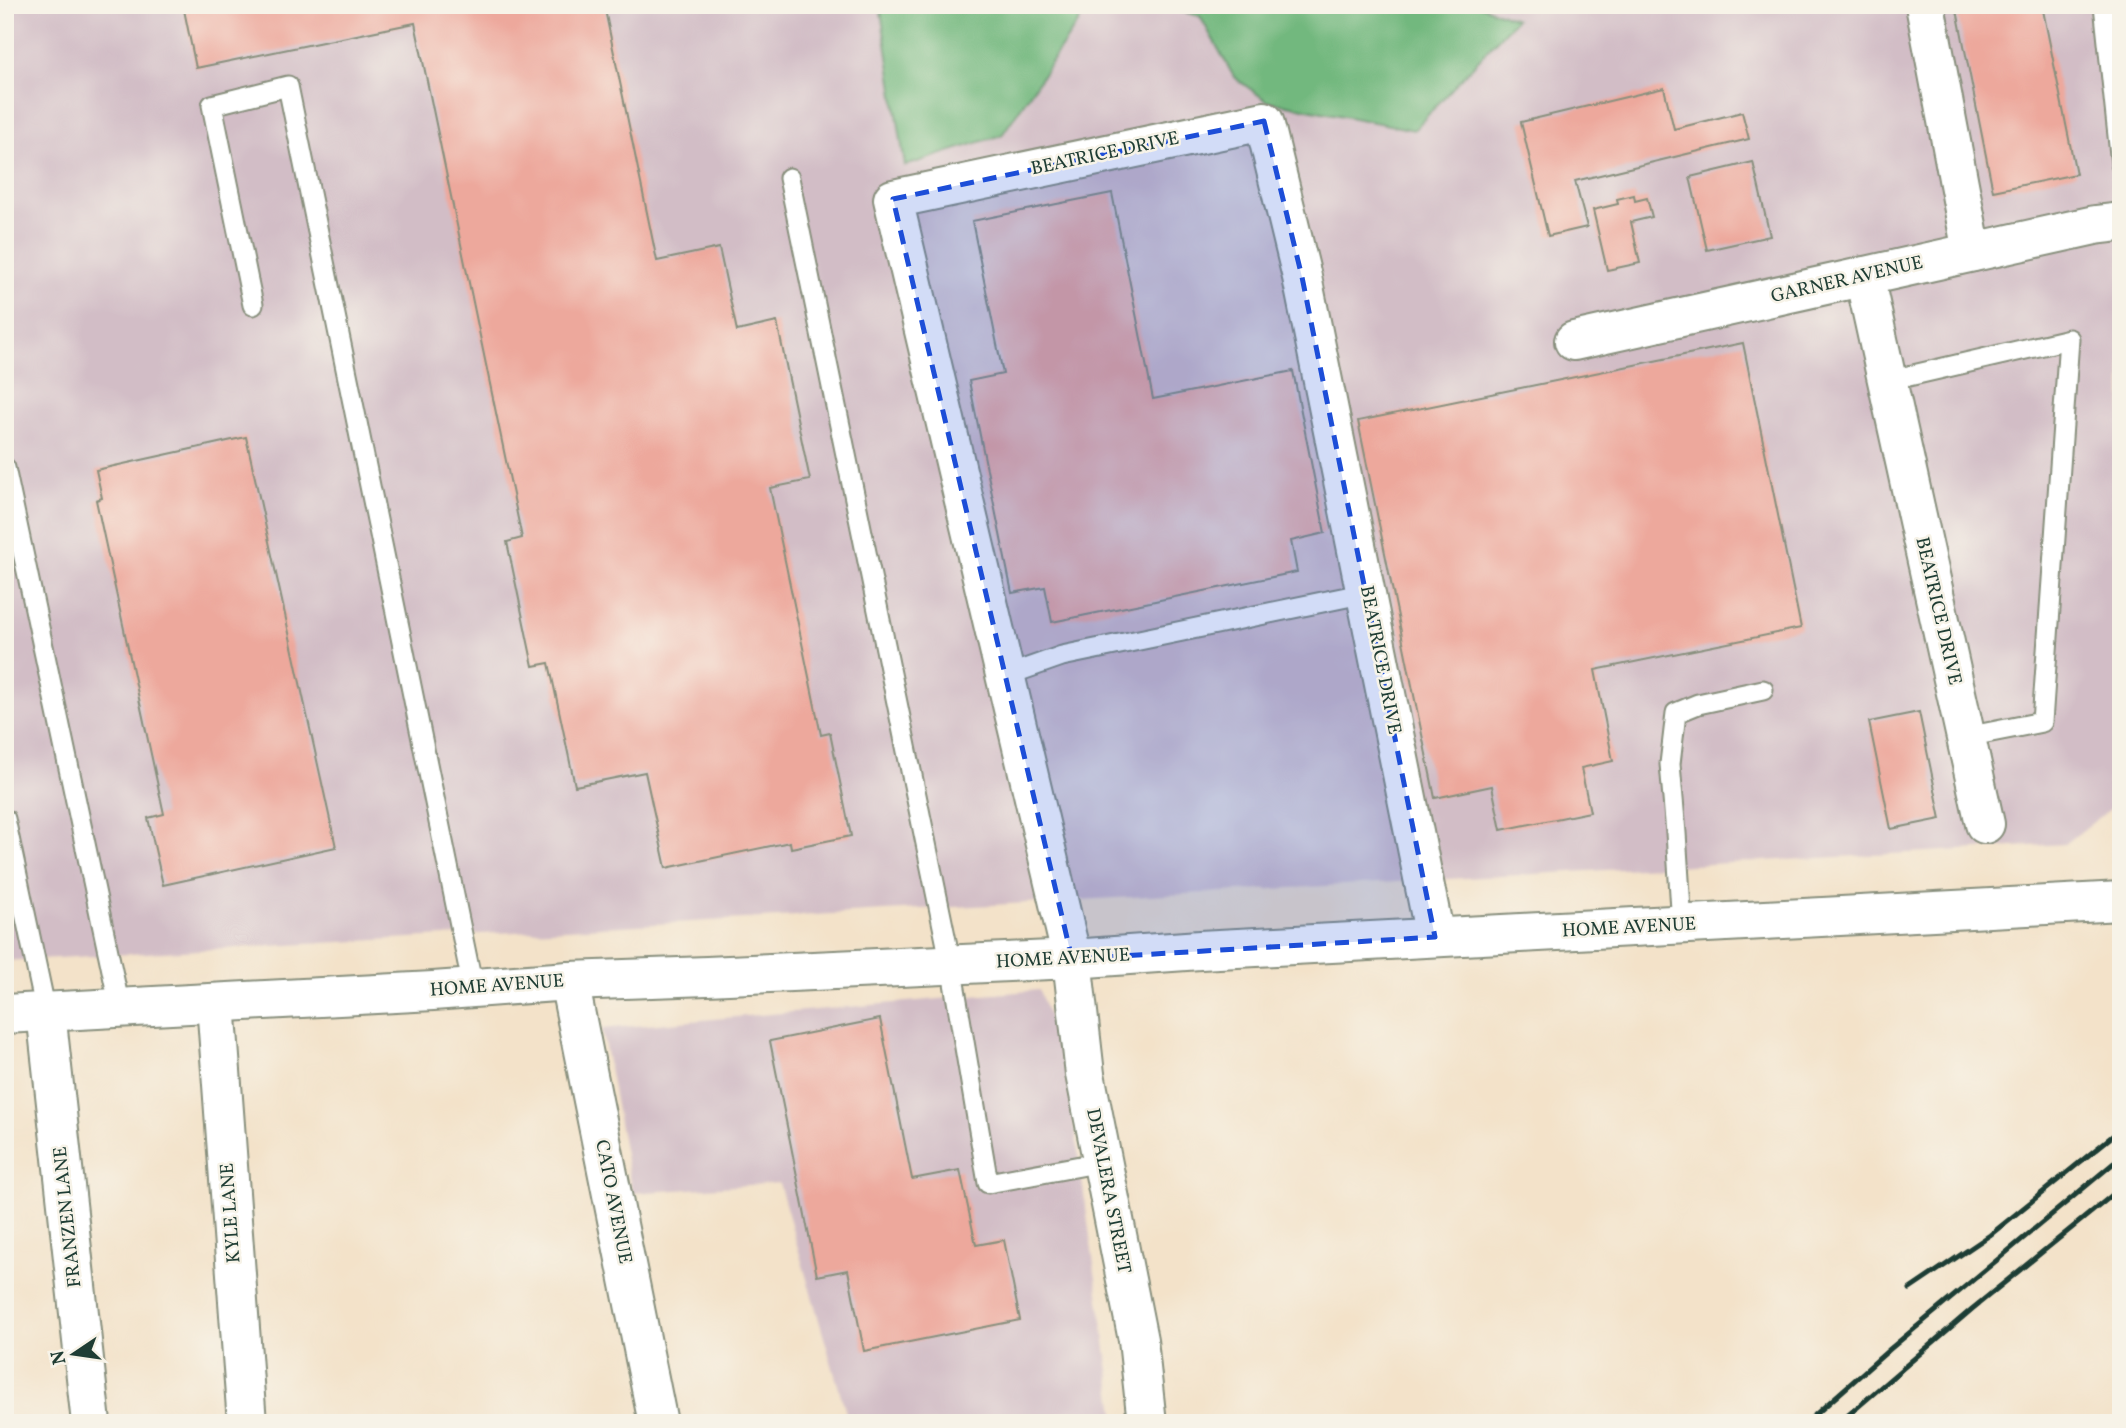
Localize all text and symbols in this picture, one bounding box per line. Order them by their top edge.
street label: BEATRICE DRIVE [1028,126,1182,182]
street label: GARNER AVENUE [1768,250,1926,310]
street label: BEATRICE DRIVE [1908,534,1968,688]
street label: BEATRICE DRIVE [1353,583,1407,737]
street label: HOME AVENUE [1561,911,1697,945]
street label: HOME AVENUE [995,942,1131,976]
street label: HOME AVENUE [429,968,565,1004]
street label: DEVALERA STREET [1079,1106,1137,1276]
street label: CATO AVENUE [588,1138,638,1266]
street label: FRANZEN LANE [48,1145,88,1289]
street label: KYLE LANE [215,1162,247,1264]
north arrow [38,1320,108,1390]
text: N [45,1348,74,1367]

